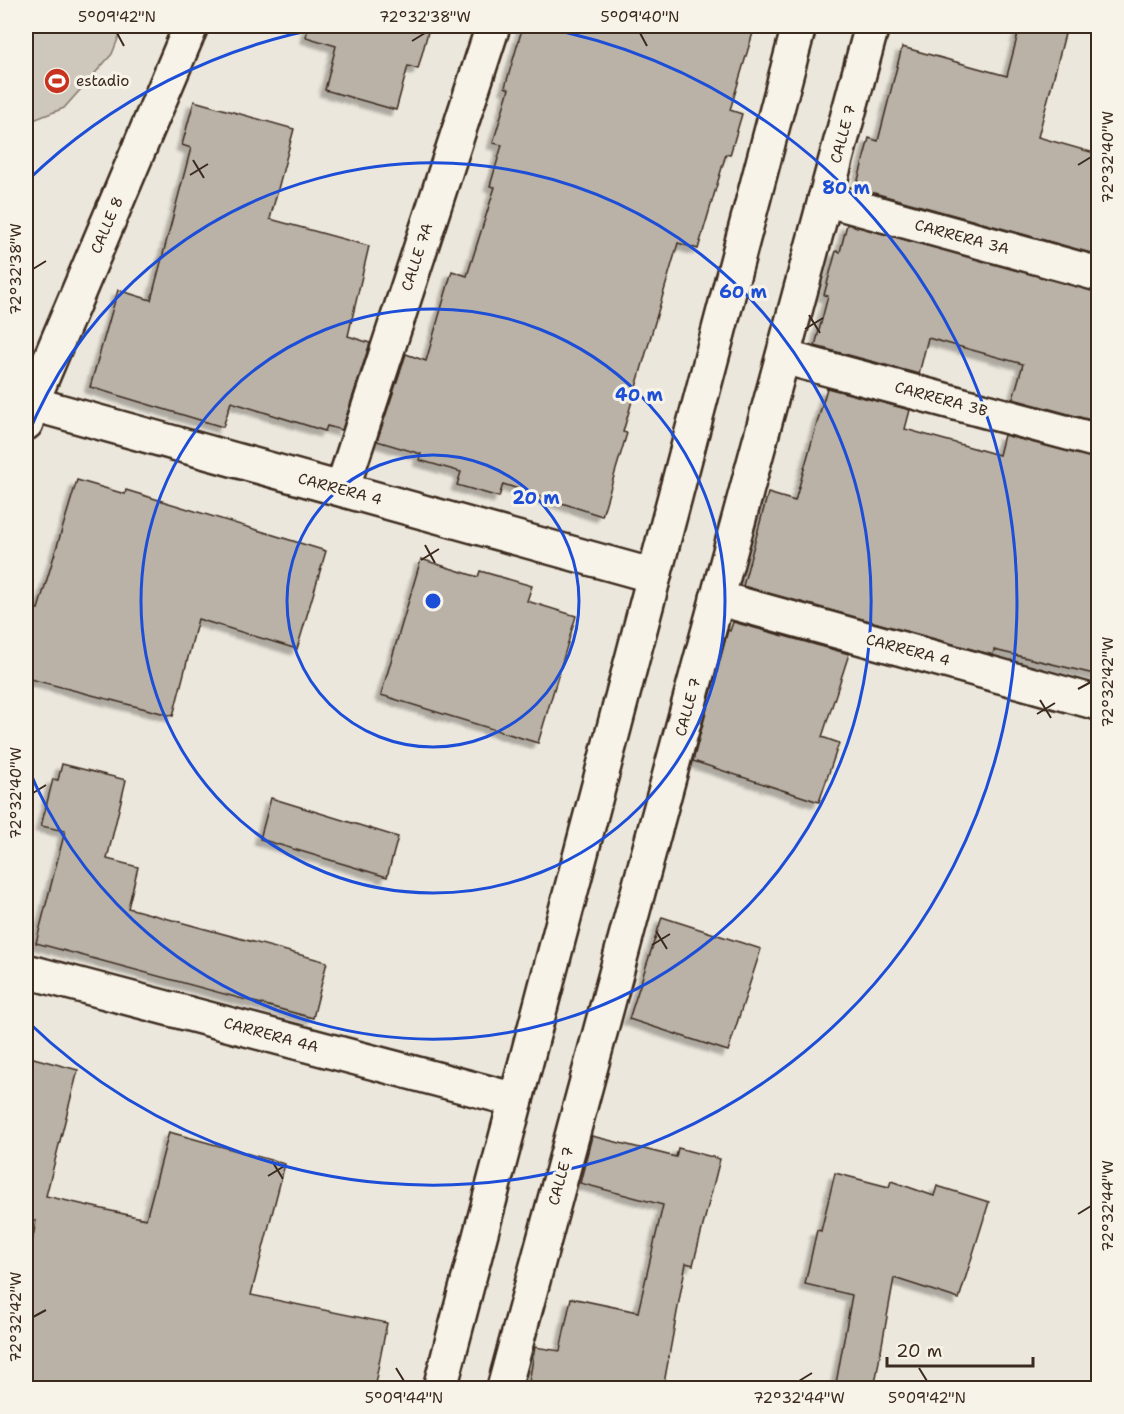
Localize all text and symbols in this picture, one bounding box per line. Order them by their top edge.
text: 5°09'42"N [78,7,156,27]
text: 72°32'38"W [379,7,471,27]
text: 5°09'40"N [600,7,680,27]
sports icon: estadio [42,66,72,96]
place label: estadio [76,71,129,91]
street label: CALLE 7 [826,102,860,166]
text: 72°32'40"W [1098,111,1118,203]
text: 80 m [822,176,870,200]
street label: CALLE 8 [86,193,128,257]
street label: CARRERA 3A [913,215,1012,259]
street label: CALLE 7A [397,220,437,294]
text: 72°32'38"W [6,223,26,315]
text: 60 m [719,280,767,304]
street label: CARRERA 3B [892,377,990,421]
text: 40 m [615,383,663,407]
street label: CARRERA 4 [296,468,384,510]
text: 20 m [512,486,560,510]
centre of rings [423,591,443,611]
street label: CARRERA 4 [864,629,952,671]
text: 72°32'42"W [1098,637,1118,727]
street label: CALLE 7 [671,675,705,739]
text: 72°32'40"W [6,747,26,839]
street label: CARRERA 4A [221,1013,321,1057]
street label: CALLE 7 [544,1144,578,1208]
text: 72°32'44"W [1098,1160,1118,1252]
text: 72°32'42"W [6,1272,26,1362]
scale bar [887,1330,1032,1368]
text: 20 m [896,1339,942,1363]
text: 5°09'44"N [365,1388,443,1408]
text: 72°32'44"W [753,1388,845,1408]
text: 5°09'42"N [888,1388,966,1408]

